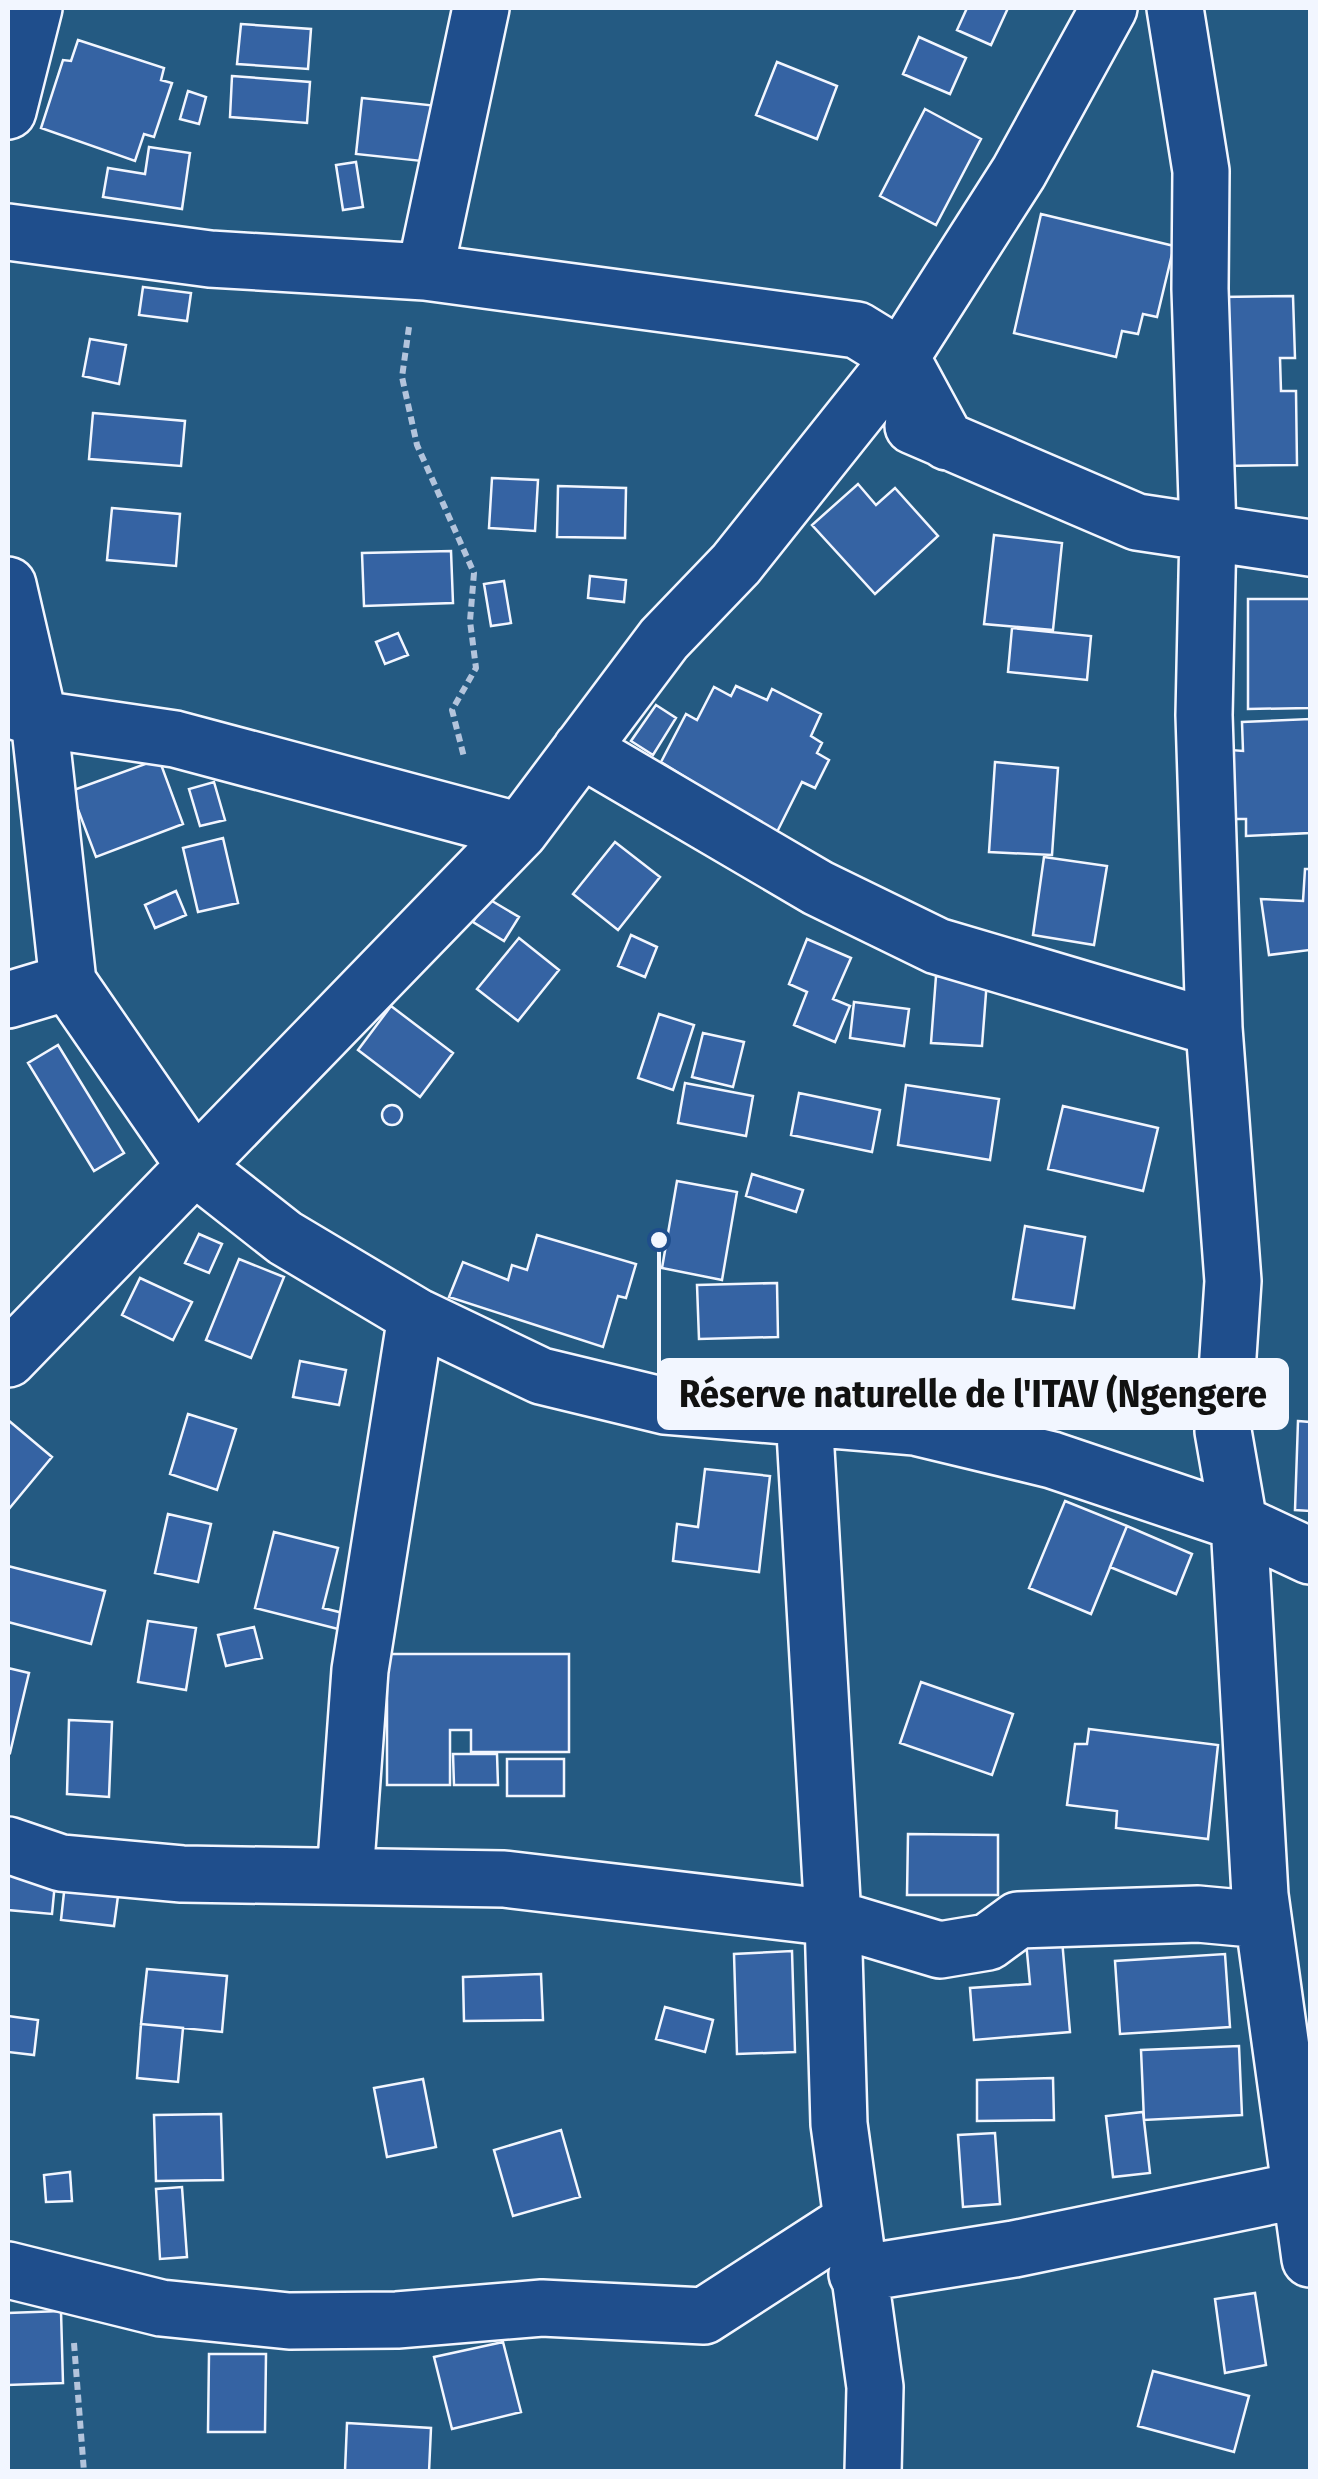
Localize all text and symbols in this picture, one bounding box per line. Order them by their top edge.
callout: Réserve naturelle de l'ITAV (Ngengere [659,1360,1287,1428]
text: Réserve naturelle de l'ITAV (Ngengere [679,1371,1267,1417]

